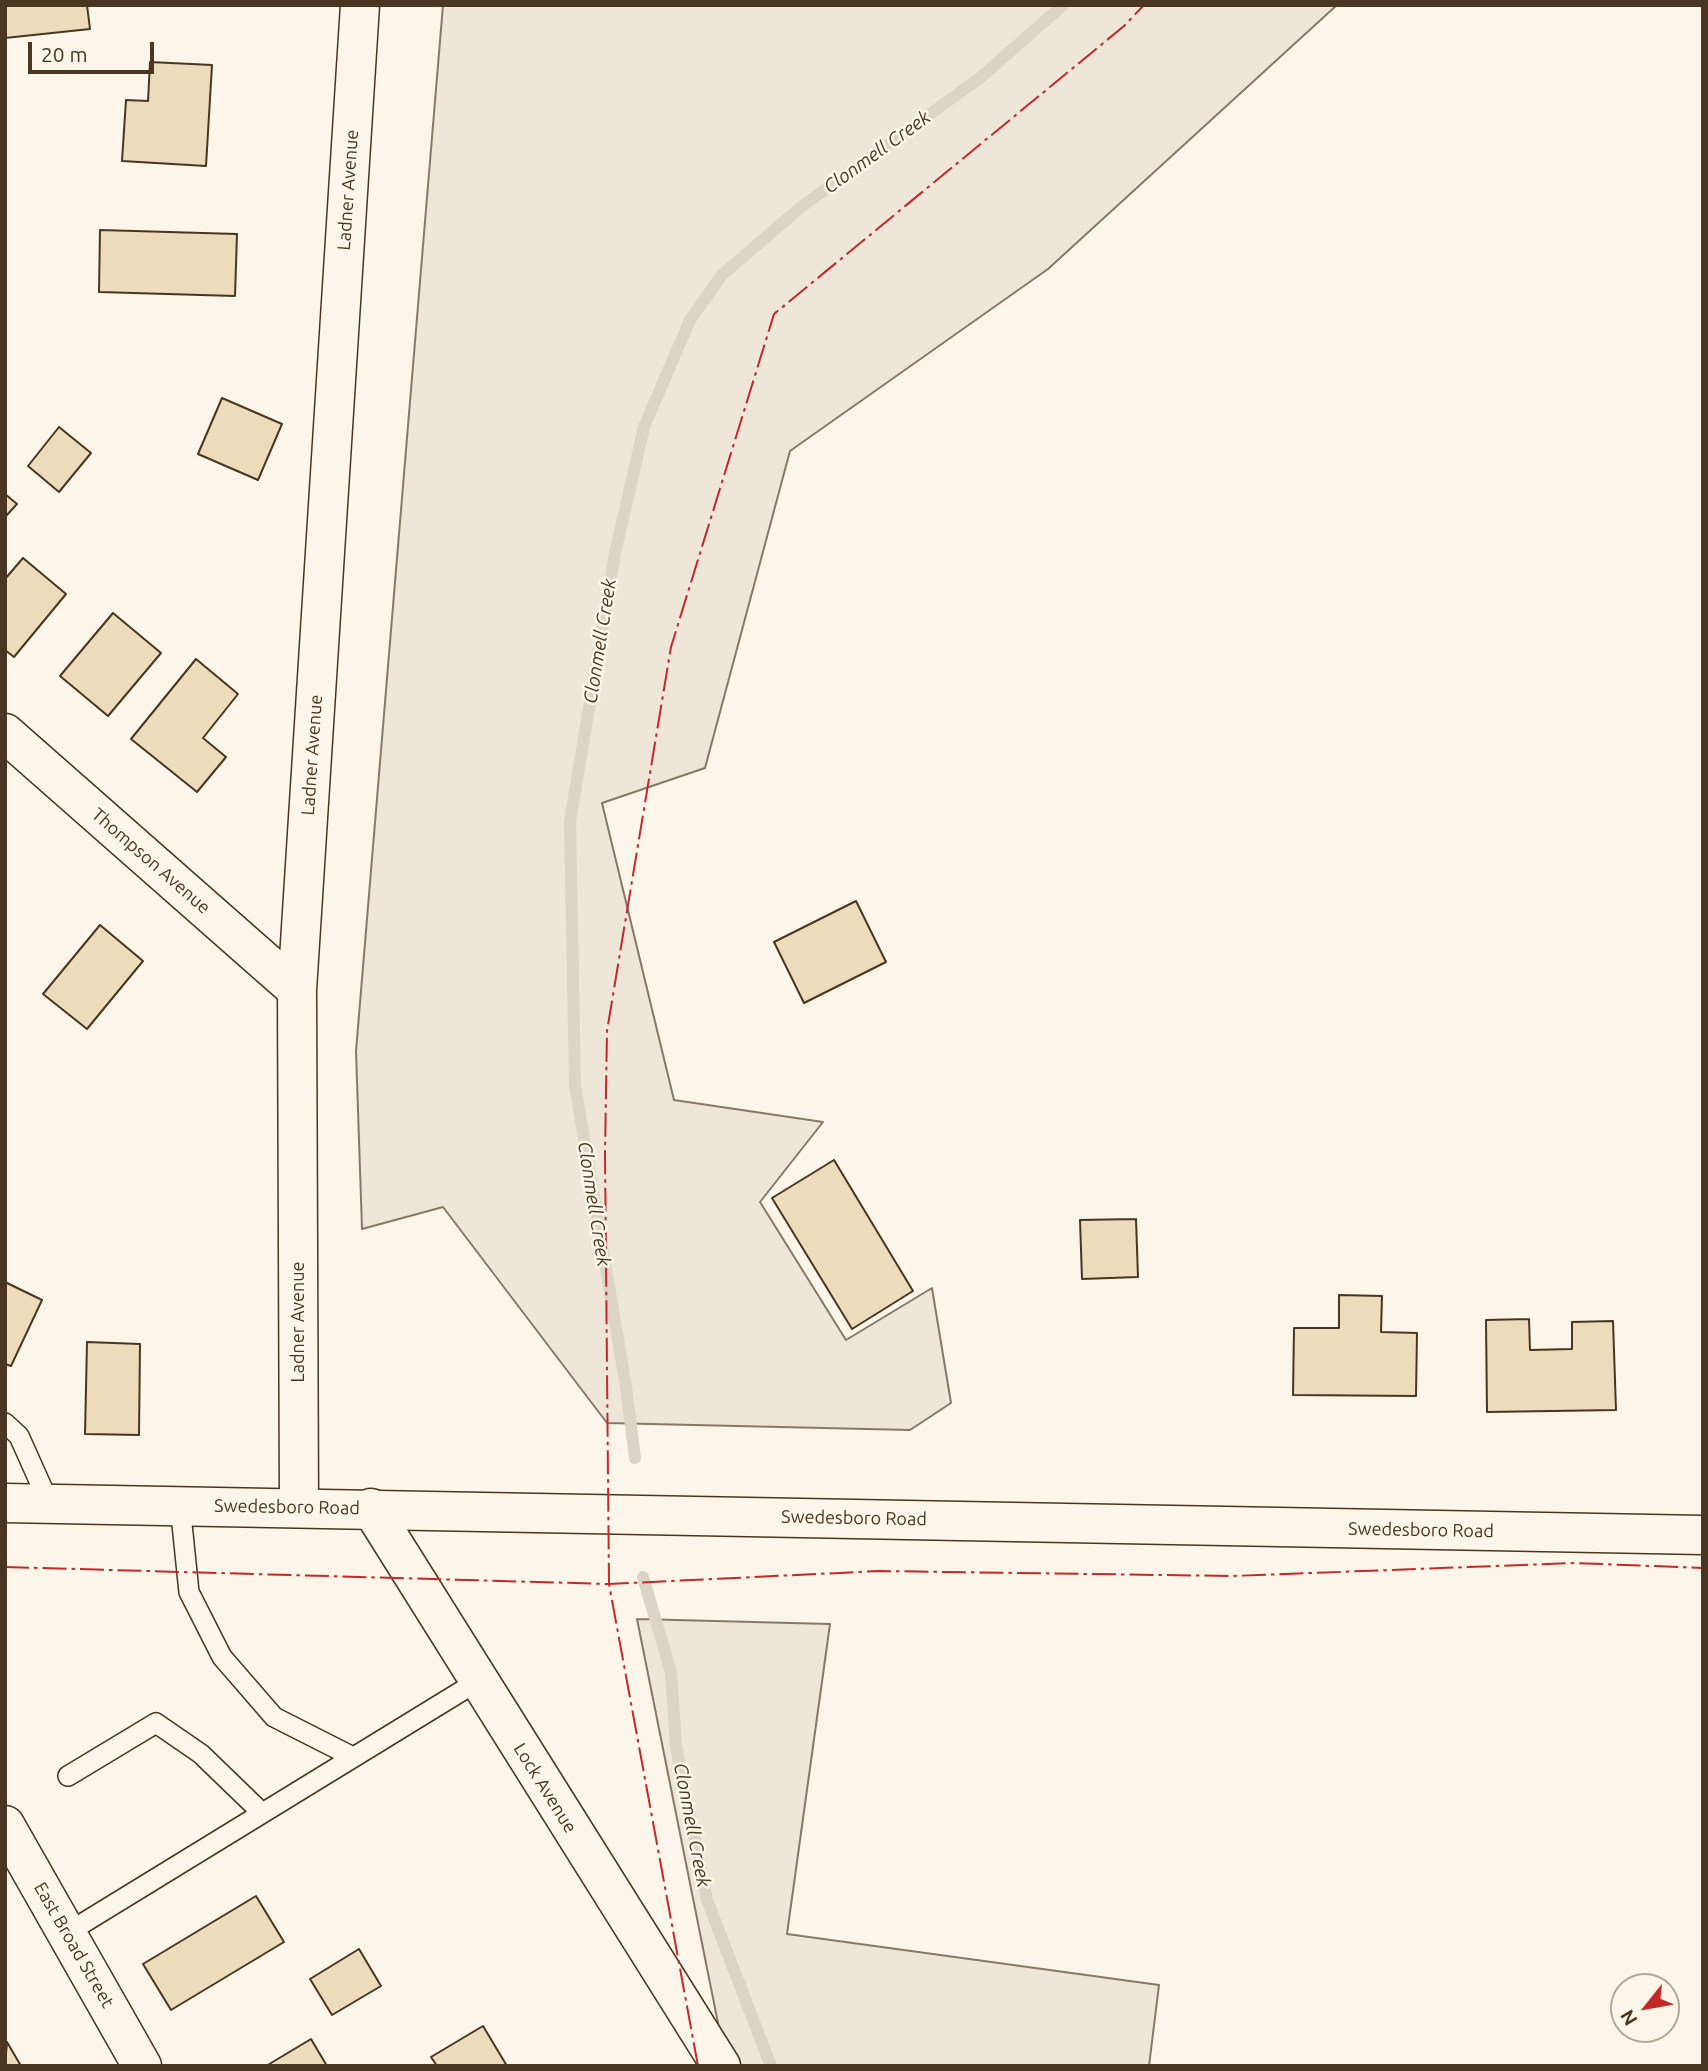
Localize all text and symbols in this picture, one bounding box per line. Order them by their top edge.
scale bar [32,28,158,72]
text: 20 m [41,42,88,66]
water label: Clonmell Creek [819,106,935,198]
street label: Ladner Avenue [333,129,363,251]
water label: Clonmell Creek [579,577,621,705]
street label: Ladner Avenue [297,694,327,816]
street label: Thompson Avenue [87,804,215,918]
water label: Clonmell Creek [573,1140,615,1268]
street label: Ladner Avenue [287,1262,309,1382]
street label: Swedesboro Road [214,1495,360,1519]
street label: Swedesboro Road [781,1506,927,1530]
street label: Swedesboro Road [1348,1518,1494,1542]
street label: Lock Avenue [509,1739,581,1837]
water label: Clonmell Creek [669,1761,715,1889]
street label: East Broad Street [29,1878,119,2012]
north arrow [1610,1973,1680,2043]
text: N [1616,2006,1642,2030]

